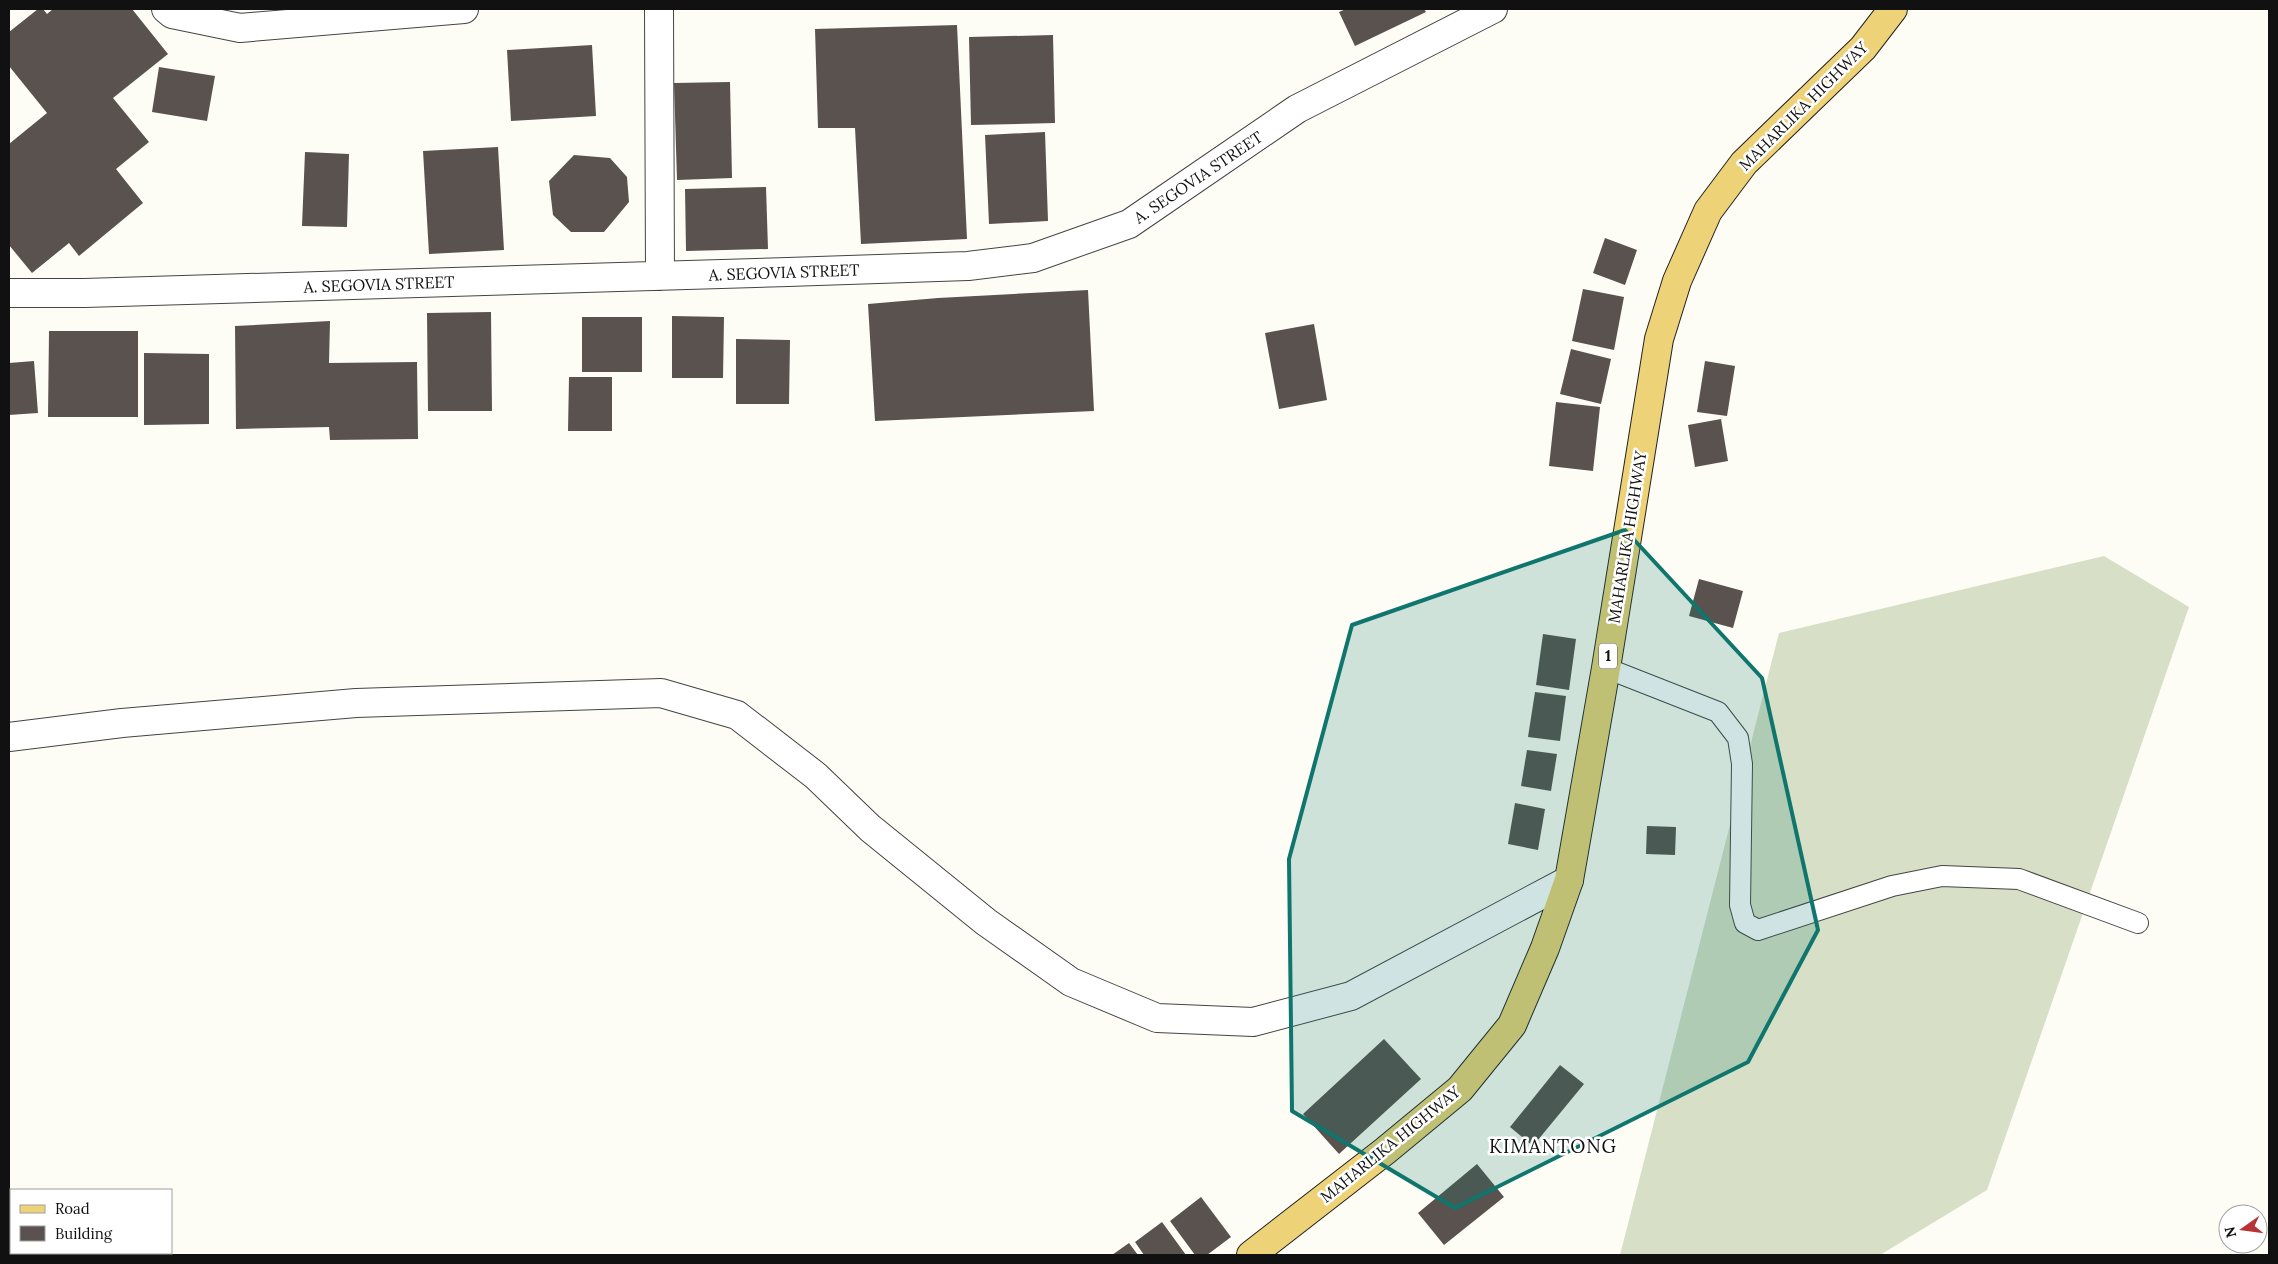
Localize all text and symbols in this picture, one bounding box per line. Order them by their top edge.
street label: MAHARLIKA HIGHWAY [1734,37,1872,175]
street label: A. SEGOVIA STREET [1129,126,1266,228]
street label: A. SEGOVIA STREET [707,259,860,285]
street label: A. SEGOVIA STREET [302,271,455,297]
street label: MAHARLIKA HIGHWAY [1603,449,1651,625]
road number: 1 [1599,644,1617,668]
street label: MAHARLIKA HIGHWAY [1316,1081,1465,1207]
district label: KIMANTONG [1489,1134,1617,1158]
legend [10,1189,172,1254]
text: Road [55,1199,90,1218]
north arrow [2218,1204,2268,1254]
text: Building [55,1224,113,1243]
text: N [2220,1225,2240,1240]

